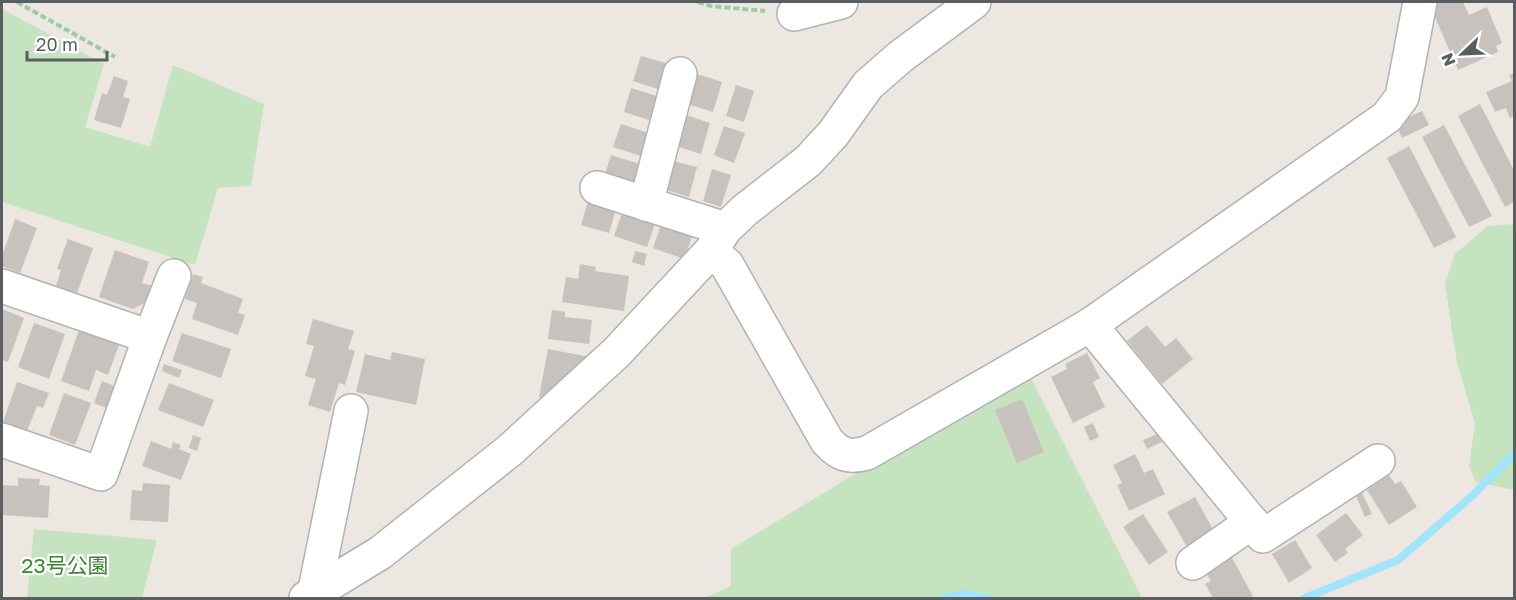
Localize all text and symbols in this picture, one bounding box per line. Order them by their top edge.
scale bar [27,24,106,62]
north arrow [1432,24,1492,84]
text: 20 m [36,33,78,55]
text: N [1437,50,1460,69]
park label: 23号公園 [21,552,109,578]

